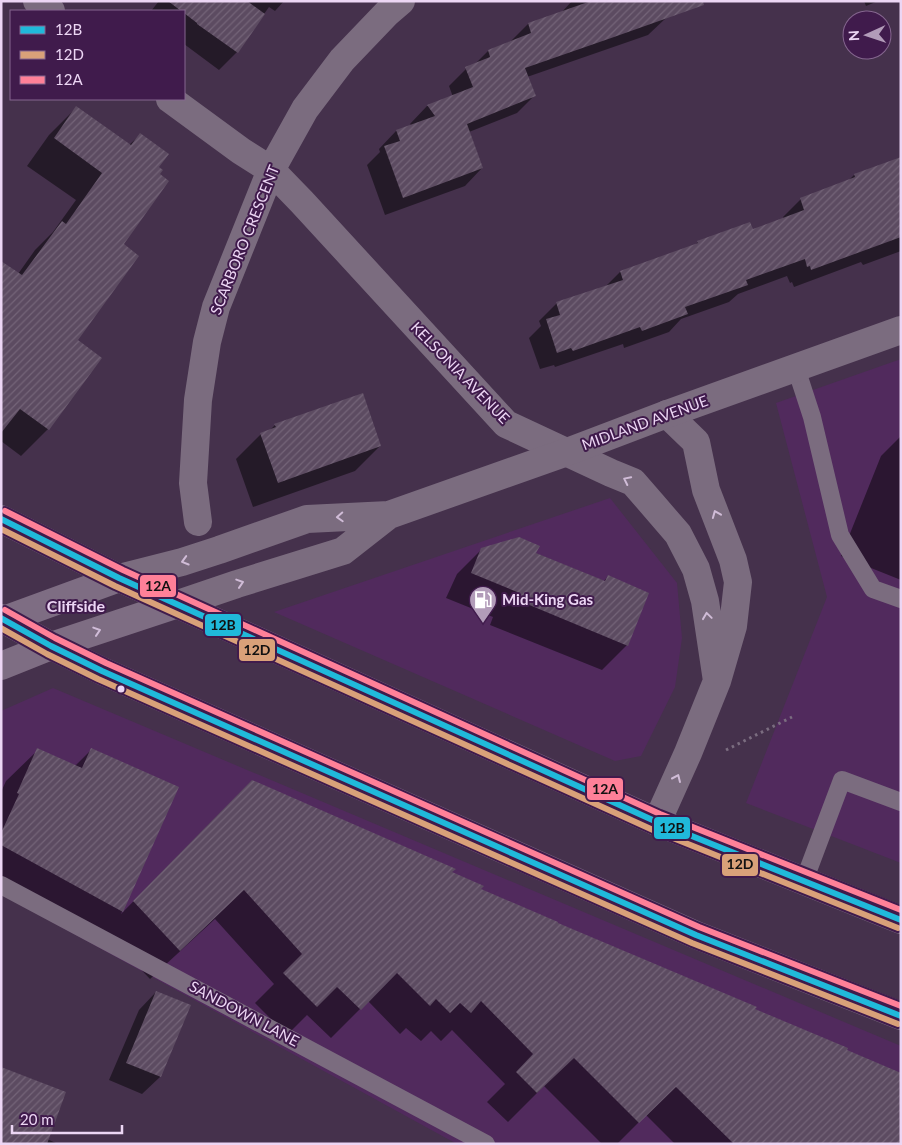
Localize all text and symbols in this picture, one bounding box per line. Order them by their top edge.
legend [10,10,185,100]
north arrow [842,10,892,60]
text: 12B [55,20,82,38]
text: N [845,30,862,42]
text: 12D [55,45,84,63]
text: 12A [55,70,83,88]
street label: SCARBORO CRESCENT [206,162,282,317]
street label: KELSONIA AVENUE [408,318,514,427]
street label: MIDLAND AVENUE [579,391,710,453]
one-way arrow [623,476,632,486]
one-way arrow [712,511,722,519]
one-way arrow [336,512,344,523]
one-way arrow [181,555,190,565]
line badge: 12A [139,574,177,598]
text: 12A [145,577,171,594]
one-way arrow [236,579,244,589]
fuel station icon: Mid-King Gas [468,585,498,624]
place label: Mid-King Gas [502,590,594,608]
district label: Cliffside [47,596,106,615]
one-way arrow [702,611,713,619]
line badge: 12B [204,613,242,637]
text: 12B [210,616,236,633]
one-way arrow [93,627,101,637]
line badge: 12D [238,638,276,662]
text: 12D [244,641,271,658]
unlabelled marker [116,684,126,694]
one-way arrow [671,774,682,783]
line badge: 12A [586,777,624,801]
text: 12A [592,780,618,797]
line badge: 12B [653,816,691,840]
text: 12B [659,819,685,836]
line badge: 12D [721,853,759,877]
text: 12D [727,855,754,872]
street label: SANDOWN LANE [187,977,302,1050]
scale bar [12,1102,122,1134]
text: 20 m [20,1110,54,1128]

